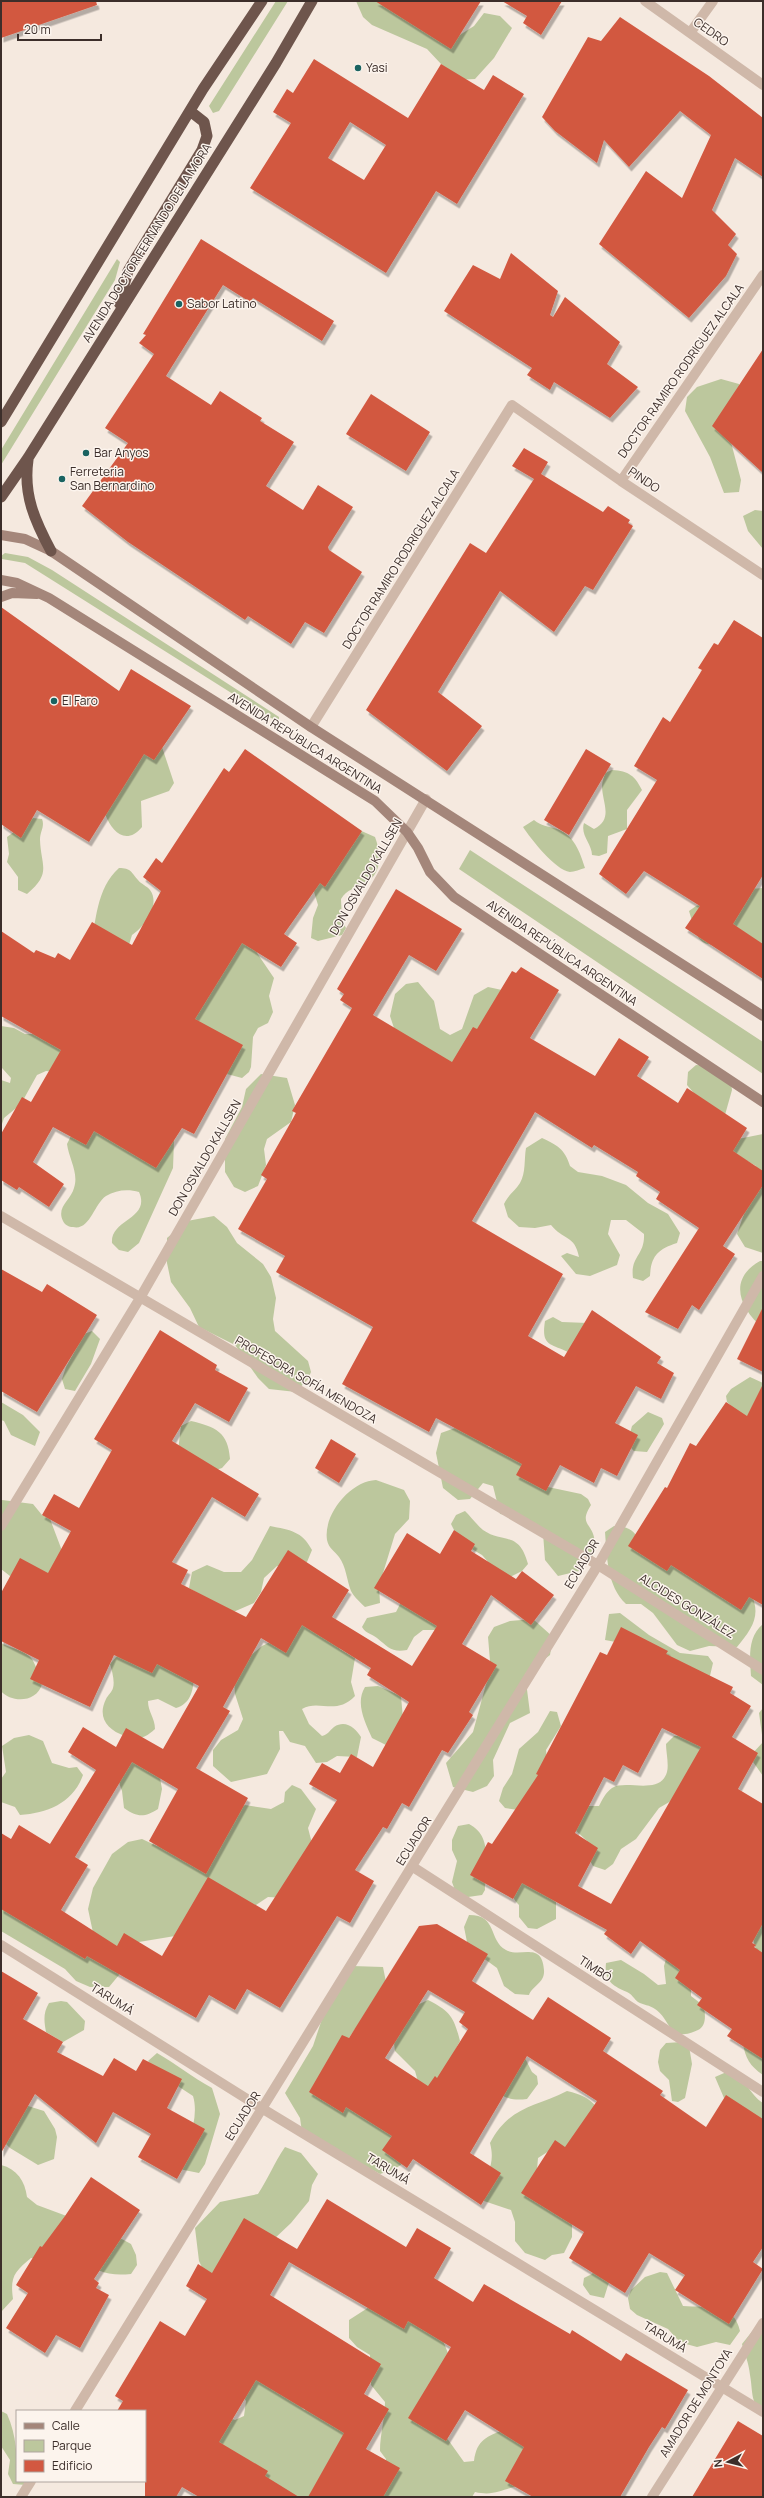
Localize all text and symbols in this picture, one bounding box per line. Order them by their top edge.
street label: CEDRO [690,13,733,50]
scale bar [18,16,101,42]
text: 20 m [24,21,51,38]
place label: Yasi [366,59,387,76]
marker: Yasi [353,63,363,73]
street label: AVENIDA DOCTOR FERNANDO DE LA MORA [78,140,215,346]
street label: DOCTOR RAMIRO RODRIGUEZ ALCALA [614,280,748,461]
place label: Sabor Latino [187,295,257,312]
marker: Sabor Latino [174,299,184,309]
place label: Bar Anyos [94,444,149,461]
marker: Bar Anyos [81,448,91,458]
place label: Ferreteria San Bernardino [70,463,154,494]
street label: PINDO [625,463,664,497]
street label: DOCTOR RAMIRO RODRIGUEZ ALCALA [338,465,463,652]
marker: Ferreteria San Bernardino [57,474,67,484]
street label: AVENIDA REPÚBLICA ARGENTINA [225,688,386,797]
place label: El Faro [62,692,98,709]
marker: El Faro [49,696,59,706]
street label: DON OSVALDO KALLSEN [325,815,406,938]
street label: AVENIDA REPÚBLICA ARGENTINA [483,896,641,1010]
street label: DON OSVALDO KALLSEN [164,1096,245,1219]
street label: PROFESORA SOFÍA MENDOZA [232,1332,381,1427]
street label: ECUADOR [560,1535,603,1592]
street label: ALCIDES GONZÁLEZ [636,1569,738,1642]
street label: ECUADOR [392,1813,436,1869]
street label: TIMBÓ [576,1952,615,1986]
street label: TARUMÁ [87,1979,138,2019]
street label: ECUADOR [221,2088,265,2144]
street label: TARUMÁ [363,2149,414,2188]
street label: TARUMÁ [640,2317,691,2356]
street label: AMADOR DE MONTOYA [655,2345,736,2460]
legend [16,2410,146,2482]
text: Calle [52,2417,80,2434]
text: Parque [52,2437,91,2454]
north arrow [708,2442,748,2482]
text: Edificio [52,2457,92,2474]
text: N [710,2458,726,2468]

